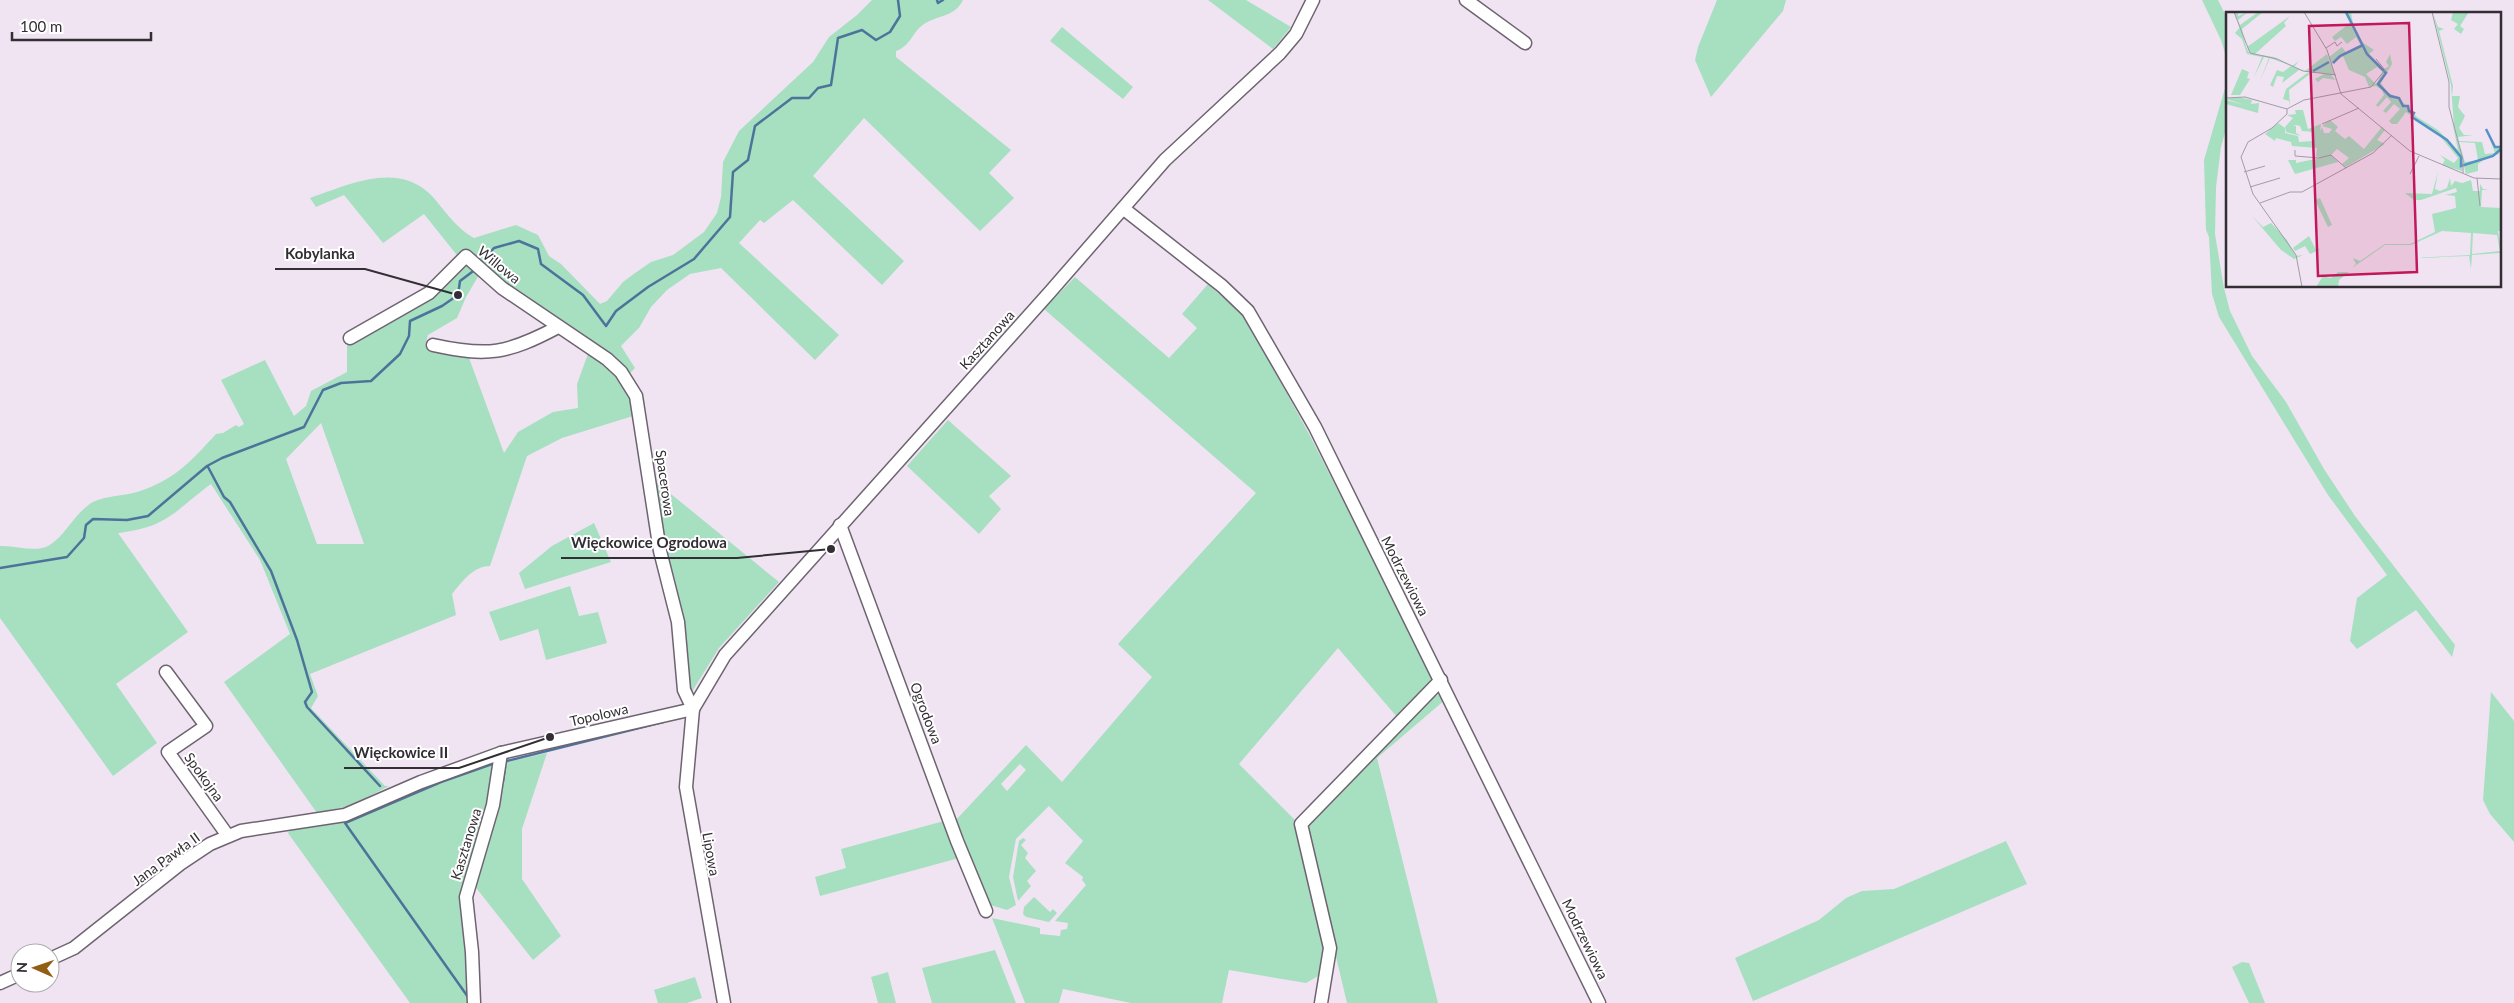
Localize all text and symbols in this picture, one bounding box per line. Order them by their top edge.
scale bar [12,10,151,42]
inset map [2226,12,2502,288]
text: 100 m [20,17,62,35]
callout: Kobylanka [275,239,365,269]
street label: Willowa [474,242,524,287]
text: Kobylanka [285,244,355,262]
street label: Kasztanowa [956,306,1018,373]
street label: Spacerowa [652,449,679,517]
callout: Więckowice Ogrodowa [561,528,737,558]
text: Więckowice Ogrodowa [571,533,727,551]
street label: Modrzewiowa [1378,533,1433,619]
street label: Ogrodowa [907,680,946,746]
street label: Topolowa [568,700,630,729]
callout: Więckowice II [344,738,459,768]
text: Więckowice II [354,743,448,761]
street label: Spokojna [181,749,228,804]
street label: Kasztanowa [447,806,484,882]
street label: Jana Pawła II [128,828,203,889]
street label: Lipowa [699,831,724,877]
street label: Modrzewiowa [1559,896,1612,982]
north arrow [10,943,60,993]
text: N [13,962,30,973]

